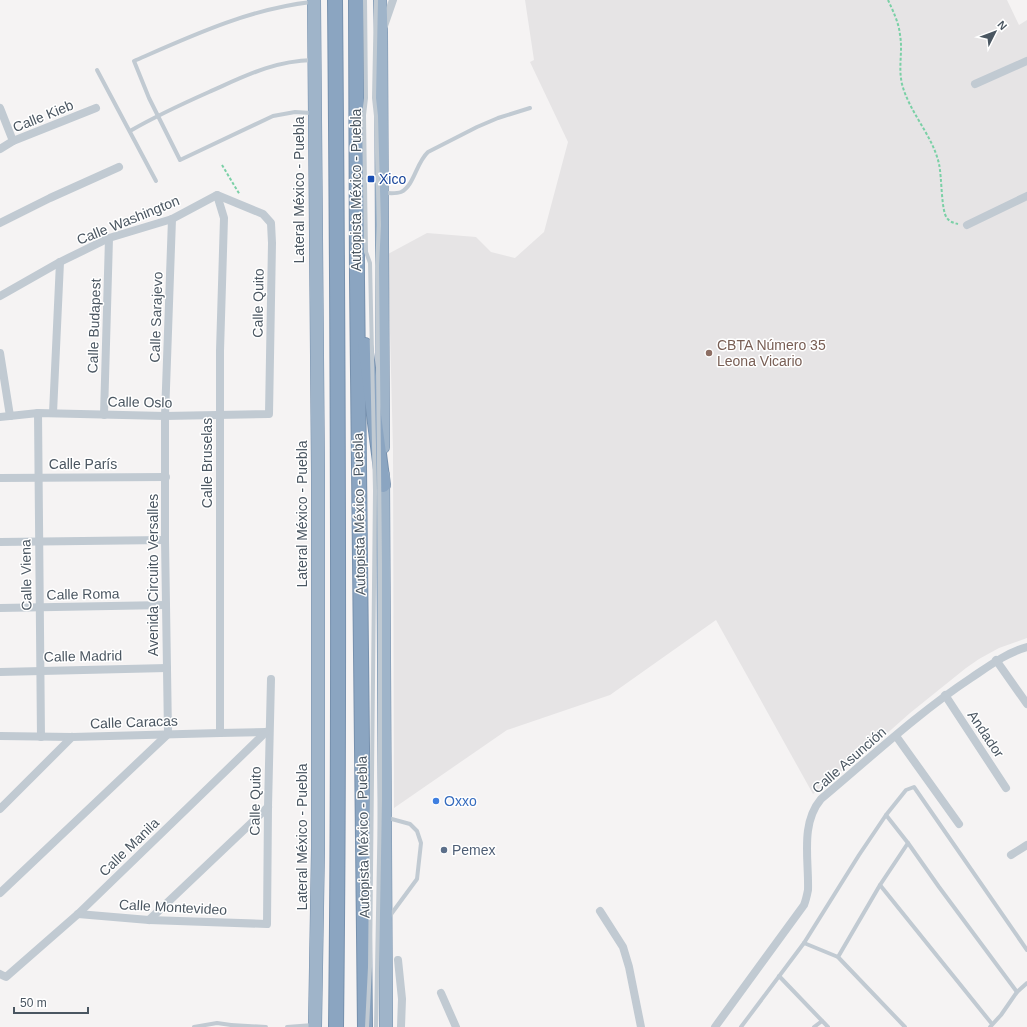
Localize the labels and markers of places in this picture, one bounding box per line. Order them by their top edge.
place label: Xico [379,171,406,187]
marker: Xico [366,174,376,184]
place label: CBTA Número 35 Leona Vicario [717,337,826,369]
marker: CBTA Número 35 Leona Vicario [704,348,714,358]
place label: Oxxo [444,793,477,809]
marker: Oxxo [431,796,441,806]
place label: Pemex [452,842,496,858]
marker: Pemex [439,845,449,855]

